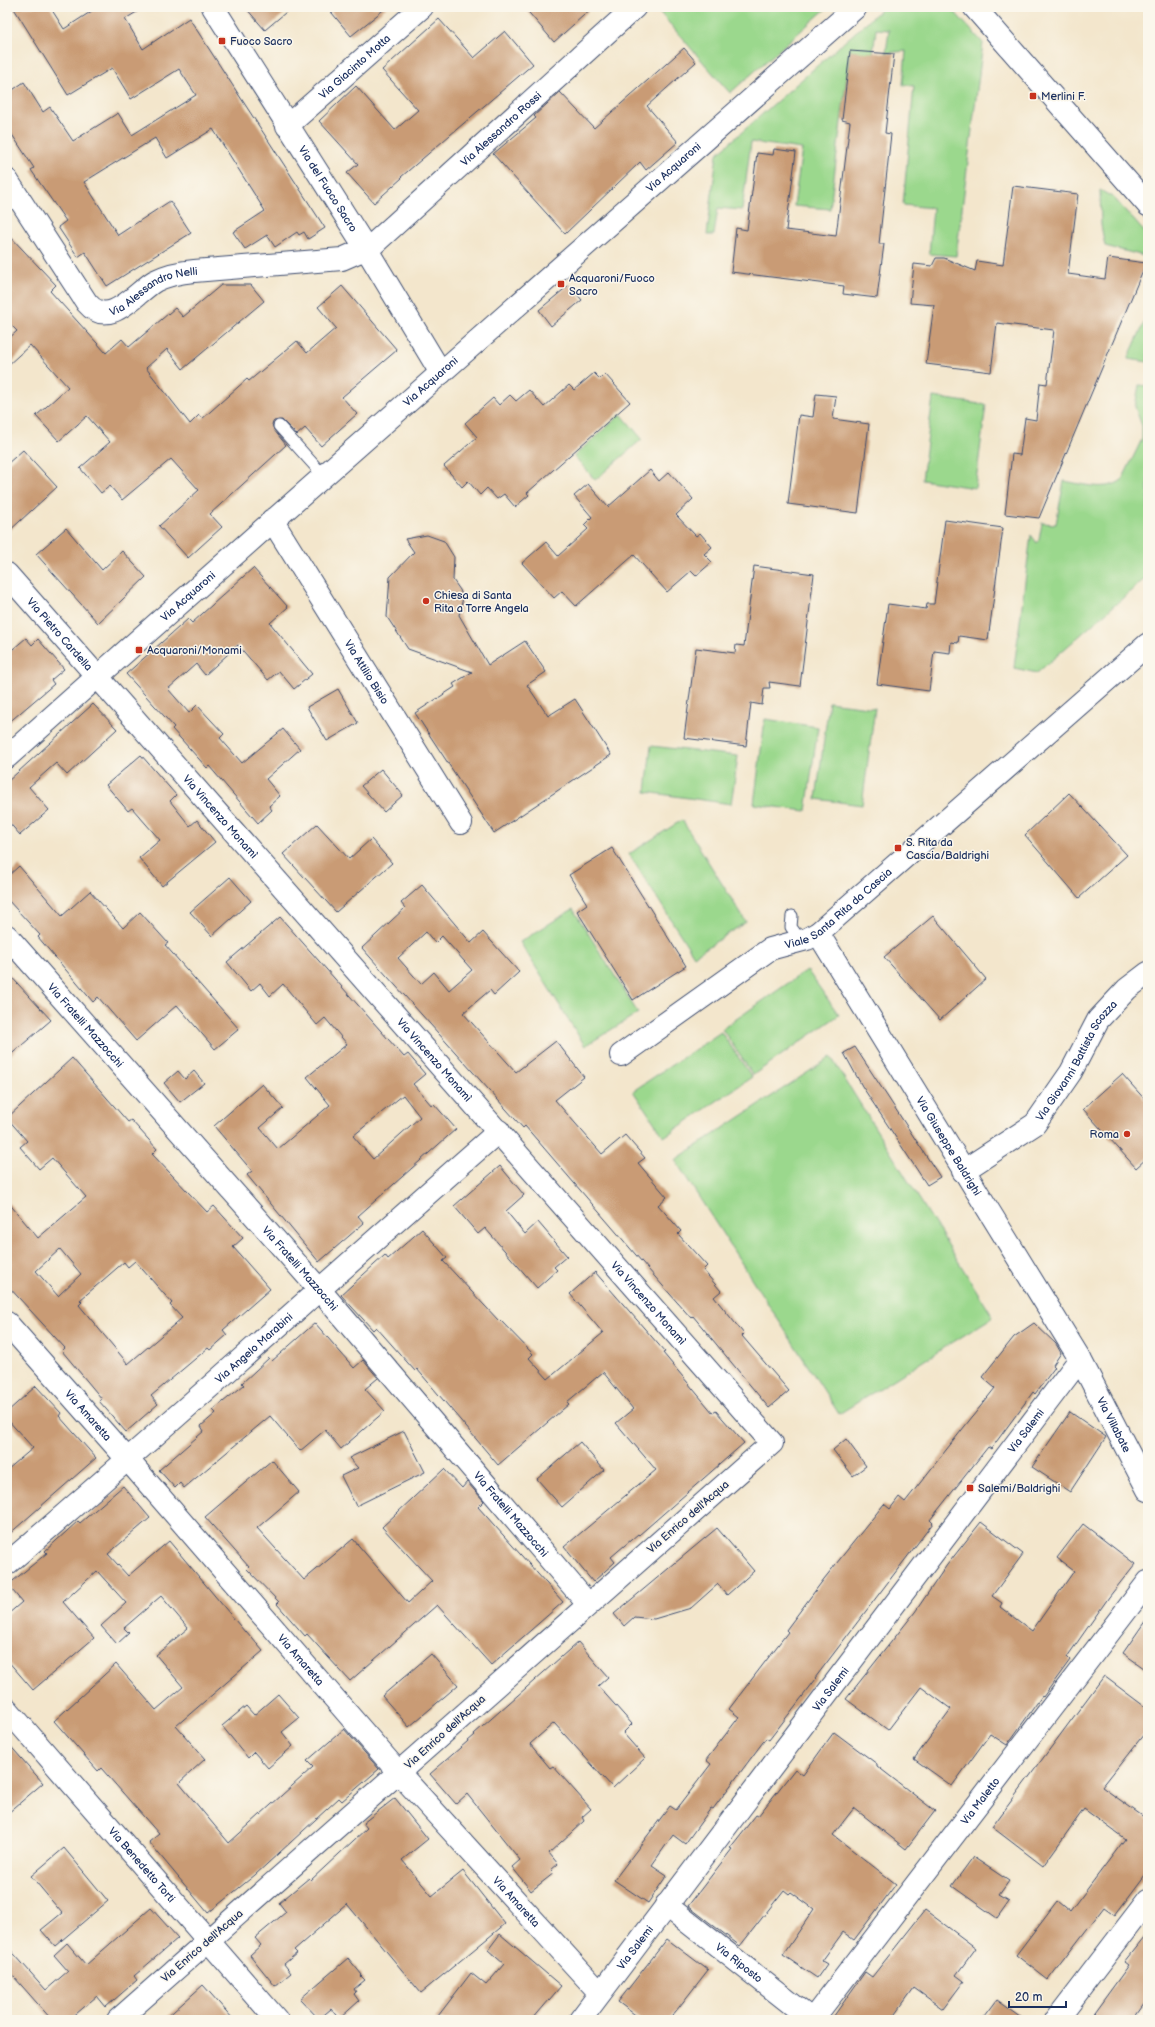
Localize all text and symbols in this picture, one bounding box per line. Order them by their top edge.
street label: Via Giacinto Motta [316,32,393,101]
place label: Fuoco Sacro [230,35,292,48]
marker: Fuoco Sacro [217,36,227,46]
street label: Via Alessandro Rossi [458,89,544,169]
place label: Merlini F. [1041,90,1086,103]
marker: Merlini F. [1028,91,1038,101]
street label: Via Acquaroni [643,140,703,195]
street label: Via del Fuoco Sacro [296,143,360,234]
street label: Via Alessandro Nelli [108,264,198,318]
place label: Acquaroni/Fuoco Sacro [569,272,655,298]
marker: Acquaroni/Fuoco Sacro [556,279,566,289]
street label: Via Acquaroni [400,354,460,409]
street label: Via Acquaroni [158,569,218,624]
place label: Chiesa di Santa Rita a Torre Angela [434,589,529,615]
street label: Via Pietro Cardella [24,595,95,673]
marker: Chiesa di Santa Rita a Torre Angela [421,596,431,606]
street label: Via Attilio Bisio [342,637,392,706]
place label: Acquaroni/Monami [147,644,242,657]
marker: Acquaroni/Monami [134,645,144,655]
street label: Via Vincenzo Monamì [180,772,261,861]
place label: S. Rita da Cascia/Baldrighi [906,836,989,862]
marker: S. Rita da Cascia/Baldrighi [893,843,903,853]
street label: Viale Santa Rita da Cascia [783,865,894,951]
street label: Via Fratelli Mazzocchi [45,980,126,1070]
street label: Via Giovanni Battista Scozza [1033,998,1120,1123]
street label: Via Vincenzo Monamì [394,1015,475,1104]
street label: Via Giuseppe Baldrighi [914,1094,984,1198]
place label: Roma [1090,1128,1119,1141]
marker: Roma [1122,1129,1132,1139]
street label: Via Fratelli Mazzocchi [260,1223,341,1313]
street label: Via Vincenzo Monamì [608,1258,689,1347]
street label: Via Angelo Marabini [212,1310,295,1386]
street label: Via Amaretta [62,1387,114,1443]
street label: Via Villabate [1094,1395,1134,1455]
street label: Via Salemi [1005,1406,1047,1455]
street label: Via Fratelli Mazzocchi [471,1469,551,1559]
street label: Via Enrico dell'Acqua [644,1478,732,1556]
place label: Salemi/Baldrighi [978,1482,1060,1495]
marker: Salemi/Baldrighi [965,1483,975,1493]
street label: Via Amaretta [275,1631,327,1688]
street label: Via Salemi [810,1664,851,1714]
street label: Via Enrico dell'Acqua [402,1692,488,1772]
street label: Via Maletto [958,1775,1002,1827]
street label: Via Benedetto Torti [106,1824,178,1905]
street label: Via Amaretta [490,1874,543,1929]
street label: Via Enrico dell'Acqua [158,1907,246,1985]
street label: Via Salemi [614,1923,656,1972]
street label: Via Riposto [713,1940,765,1985]
scale bar [1009,1983,1066,2009]
text: 20 m [1015,1990,1042,2005]

